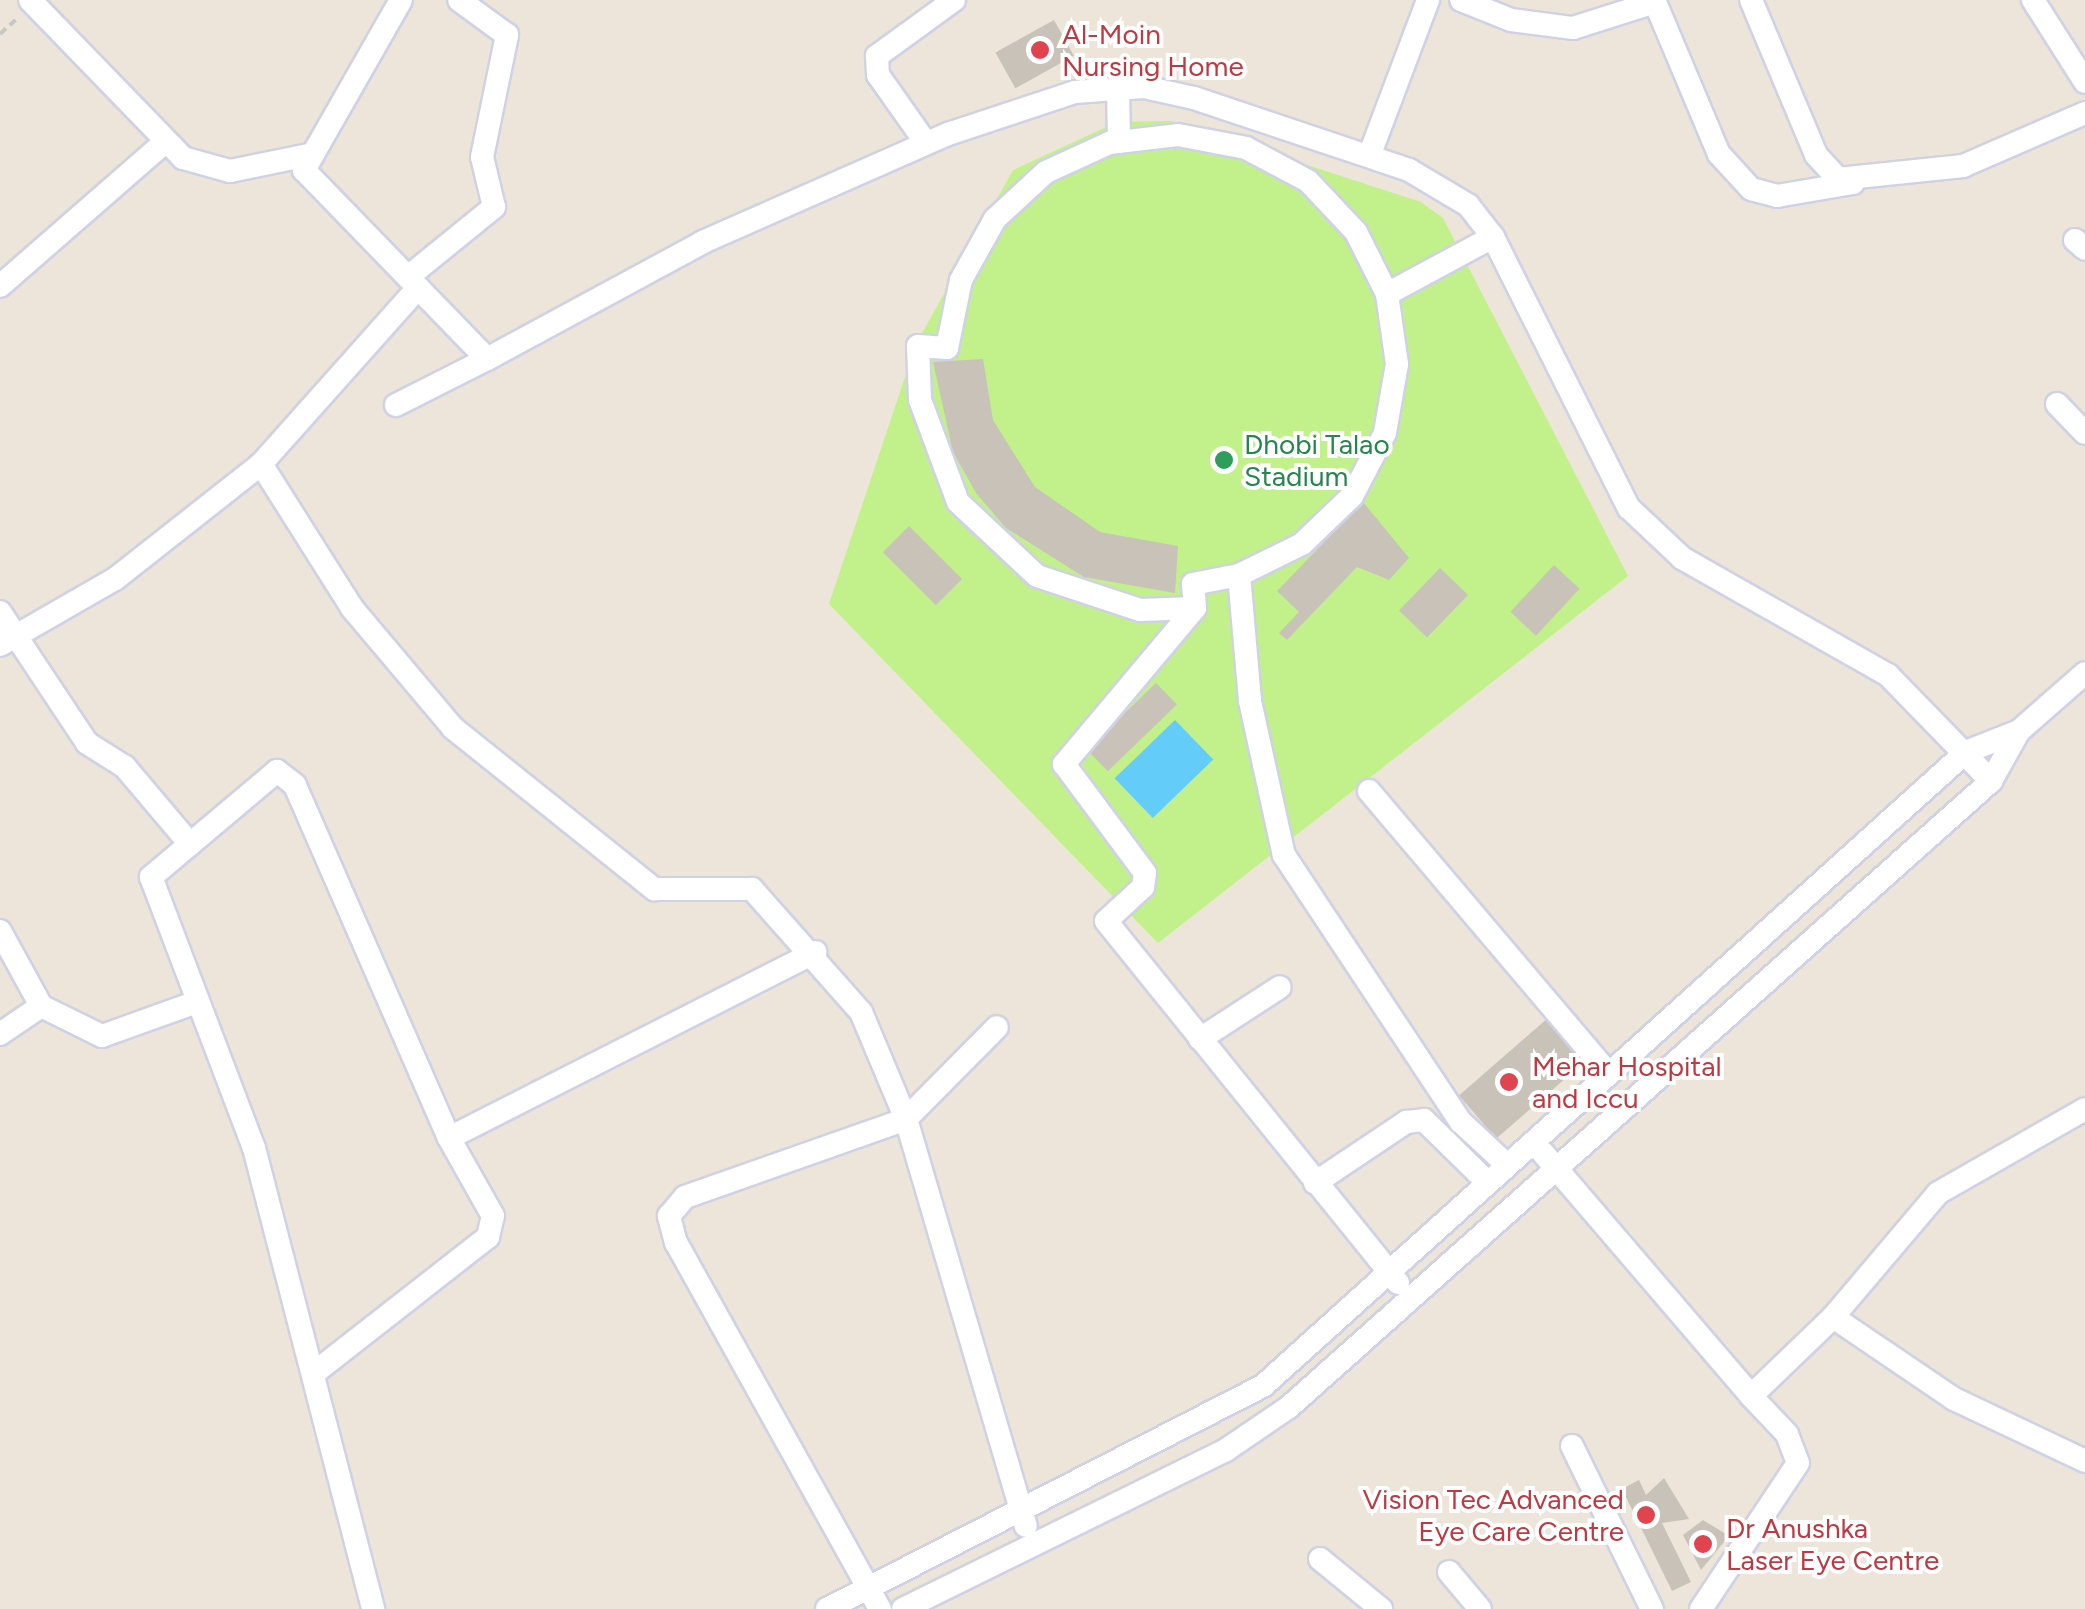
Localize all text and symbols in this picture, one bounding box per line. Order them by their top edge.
place label: Al-Moin Nursing Home [1062,17,1244,83]
marker: Al-Moin Nursing Home [1027,37,1053,63]
place label: Dhobi Talao Stadium [1244,427,1390,493]
marker: Dhobi Talao Stadium [1213,449,1235,471]
place label: Mehar Hospital and Iccu [1532,1049,1722,1115]
marker: Mehar Hospital and Iccu [1496,1069,1522,1095]
place label: Vision Tec Advanced Eye Care Centre [1363,1482,1624,1548]
marker: Vision Tec Advanced Eye Care Centre [1633,1502,1659,1528]
place label: Dr Anushka Laser Eye Centre [1726,1511,1939,1577]
marker: Dr Anushka Laser Eye Centre [1690,1531,1716,1557]

